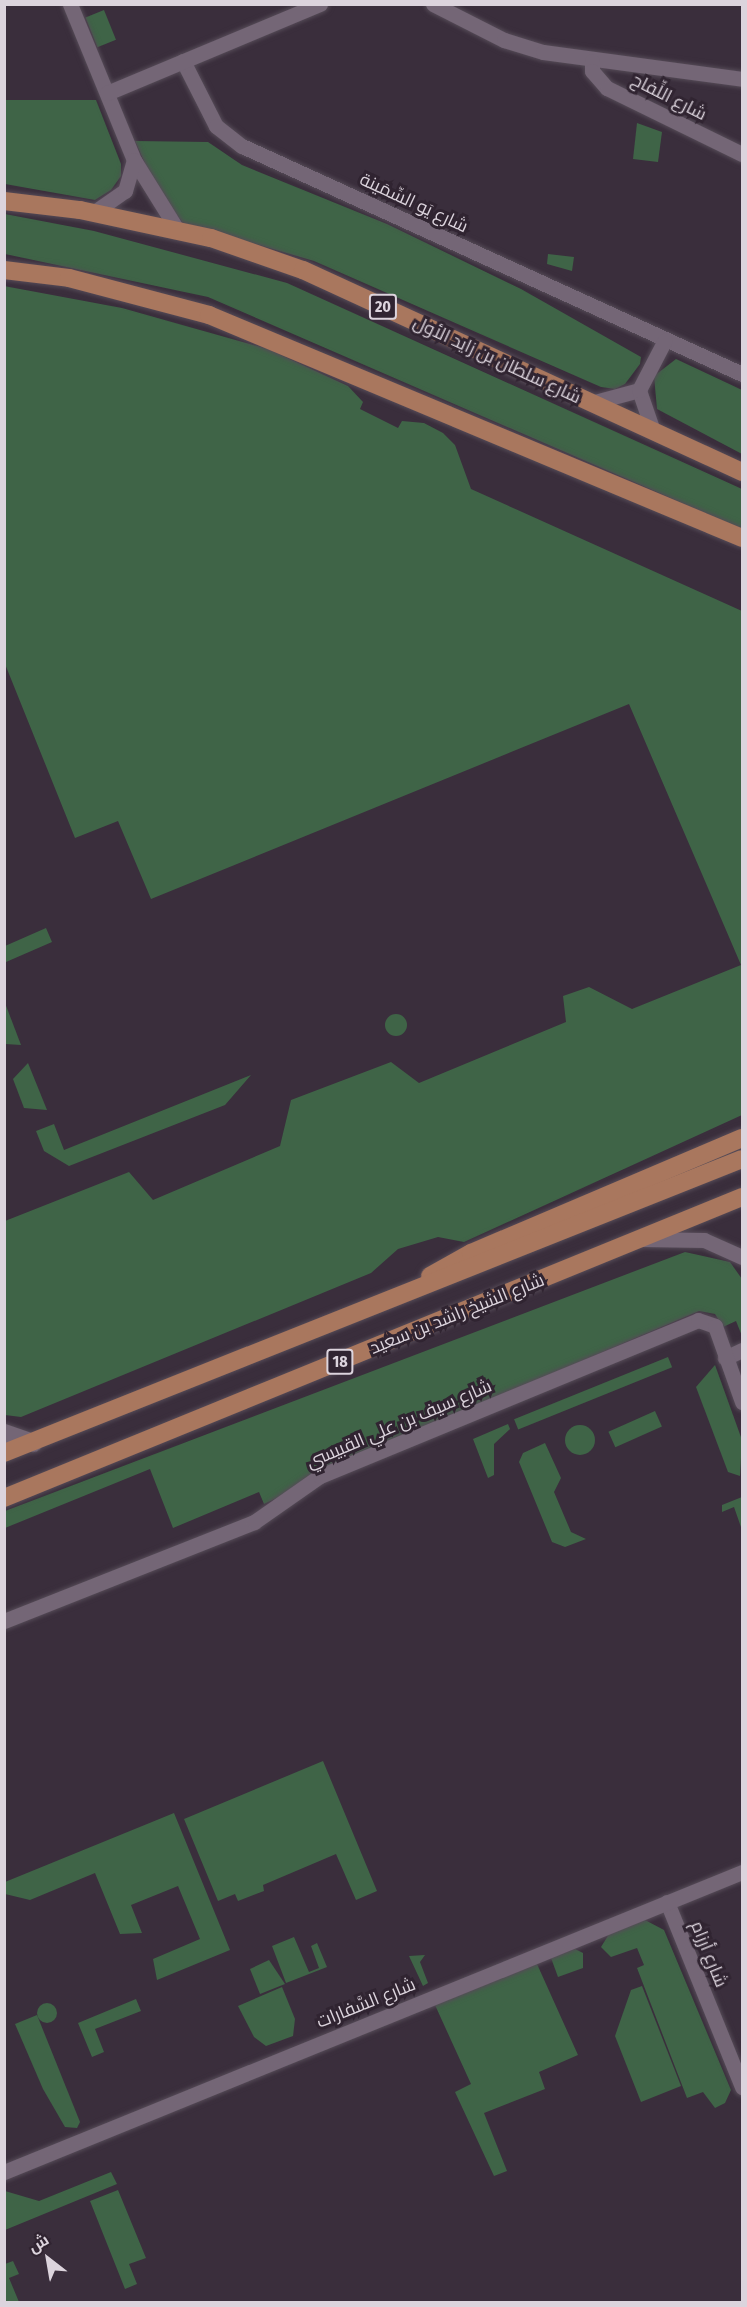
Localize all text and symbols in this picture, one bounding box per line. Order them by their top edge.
street label: شارع اللِّفاح [628,69,710,125]
street label: شارع يَو السِّمَينة [356,169,472,237]
road number: 20 [368,294,398,320]
street label: شارع سلطان بن زايد الأول [410,312,584,408]
street label: شارع الشيخ راشد بن سعيد [367,1269,547,1359]
road number: 18 [325,1349,355,1375]
street label: شارع سيف بن علي القبيسي [303,1375,495,1473]
street label: شارع أرزام [686,1918,732,1990]
street label: شارع السَّفارات [313,1973,419,2033]
north arrow [18,2229,78,2289]
text: ش [25,2230,52,2257]

